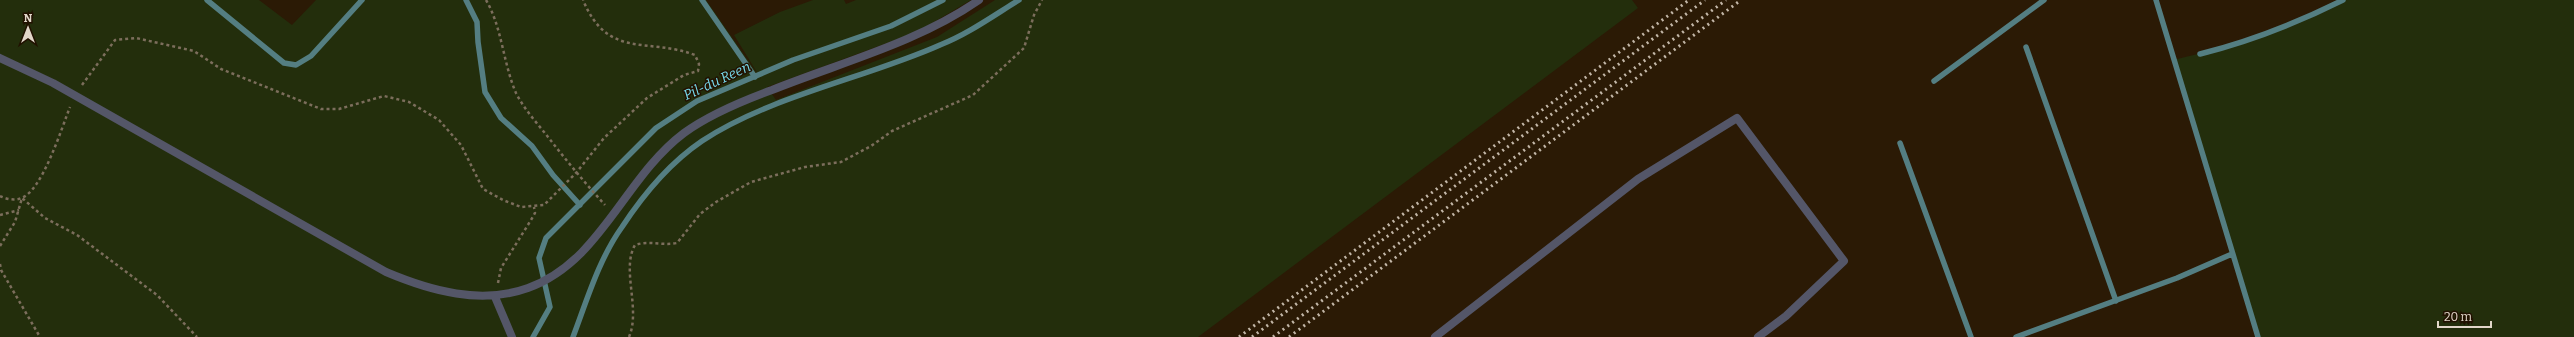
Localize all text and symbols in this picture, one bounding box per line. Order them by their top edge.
north arrow [8,8,48,48]
text: N [24,12,33,25]
water label: Pil-du Reen [681,58,753,104]
scale bar [2438,303,2491,329]
text: 20 m [2444,310,2473,324]

